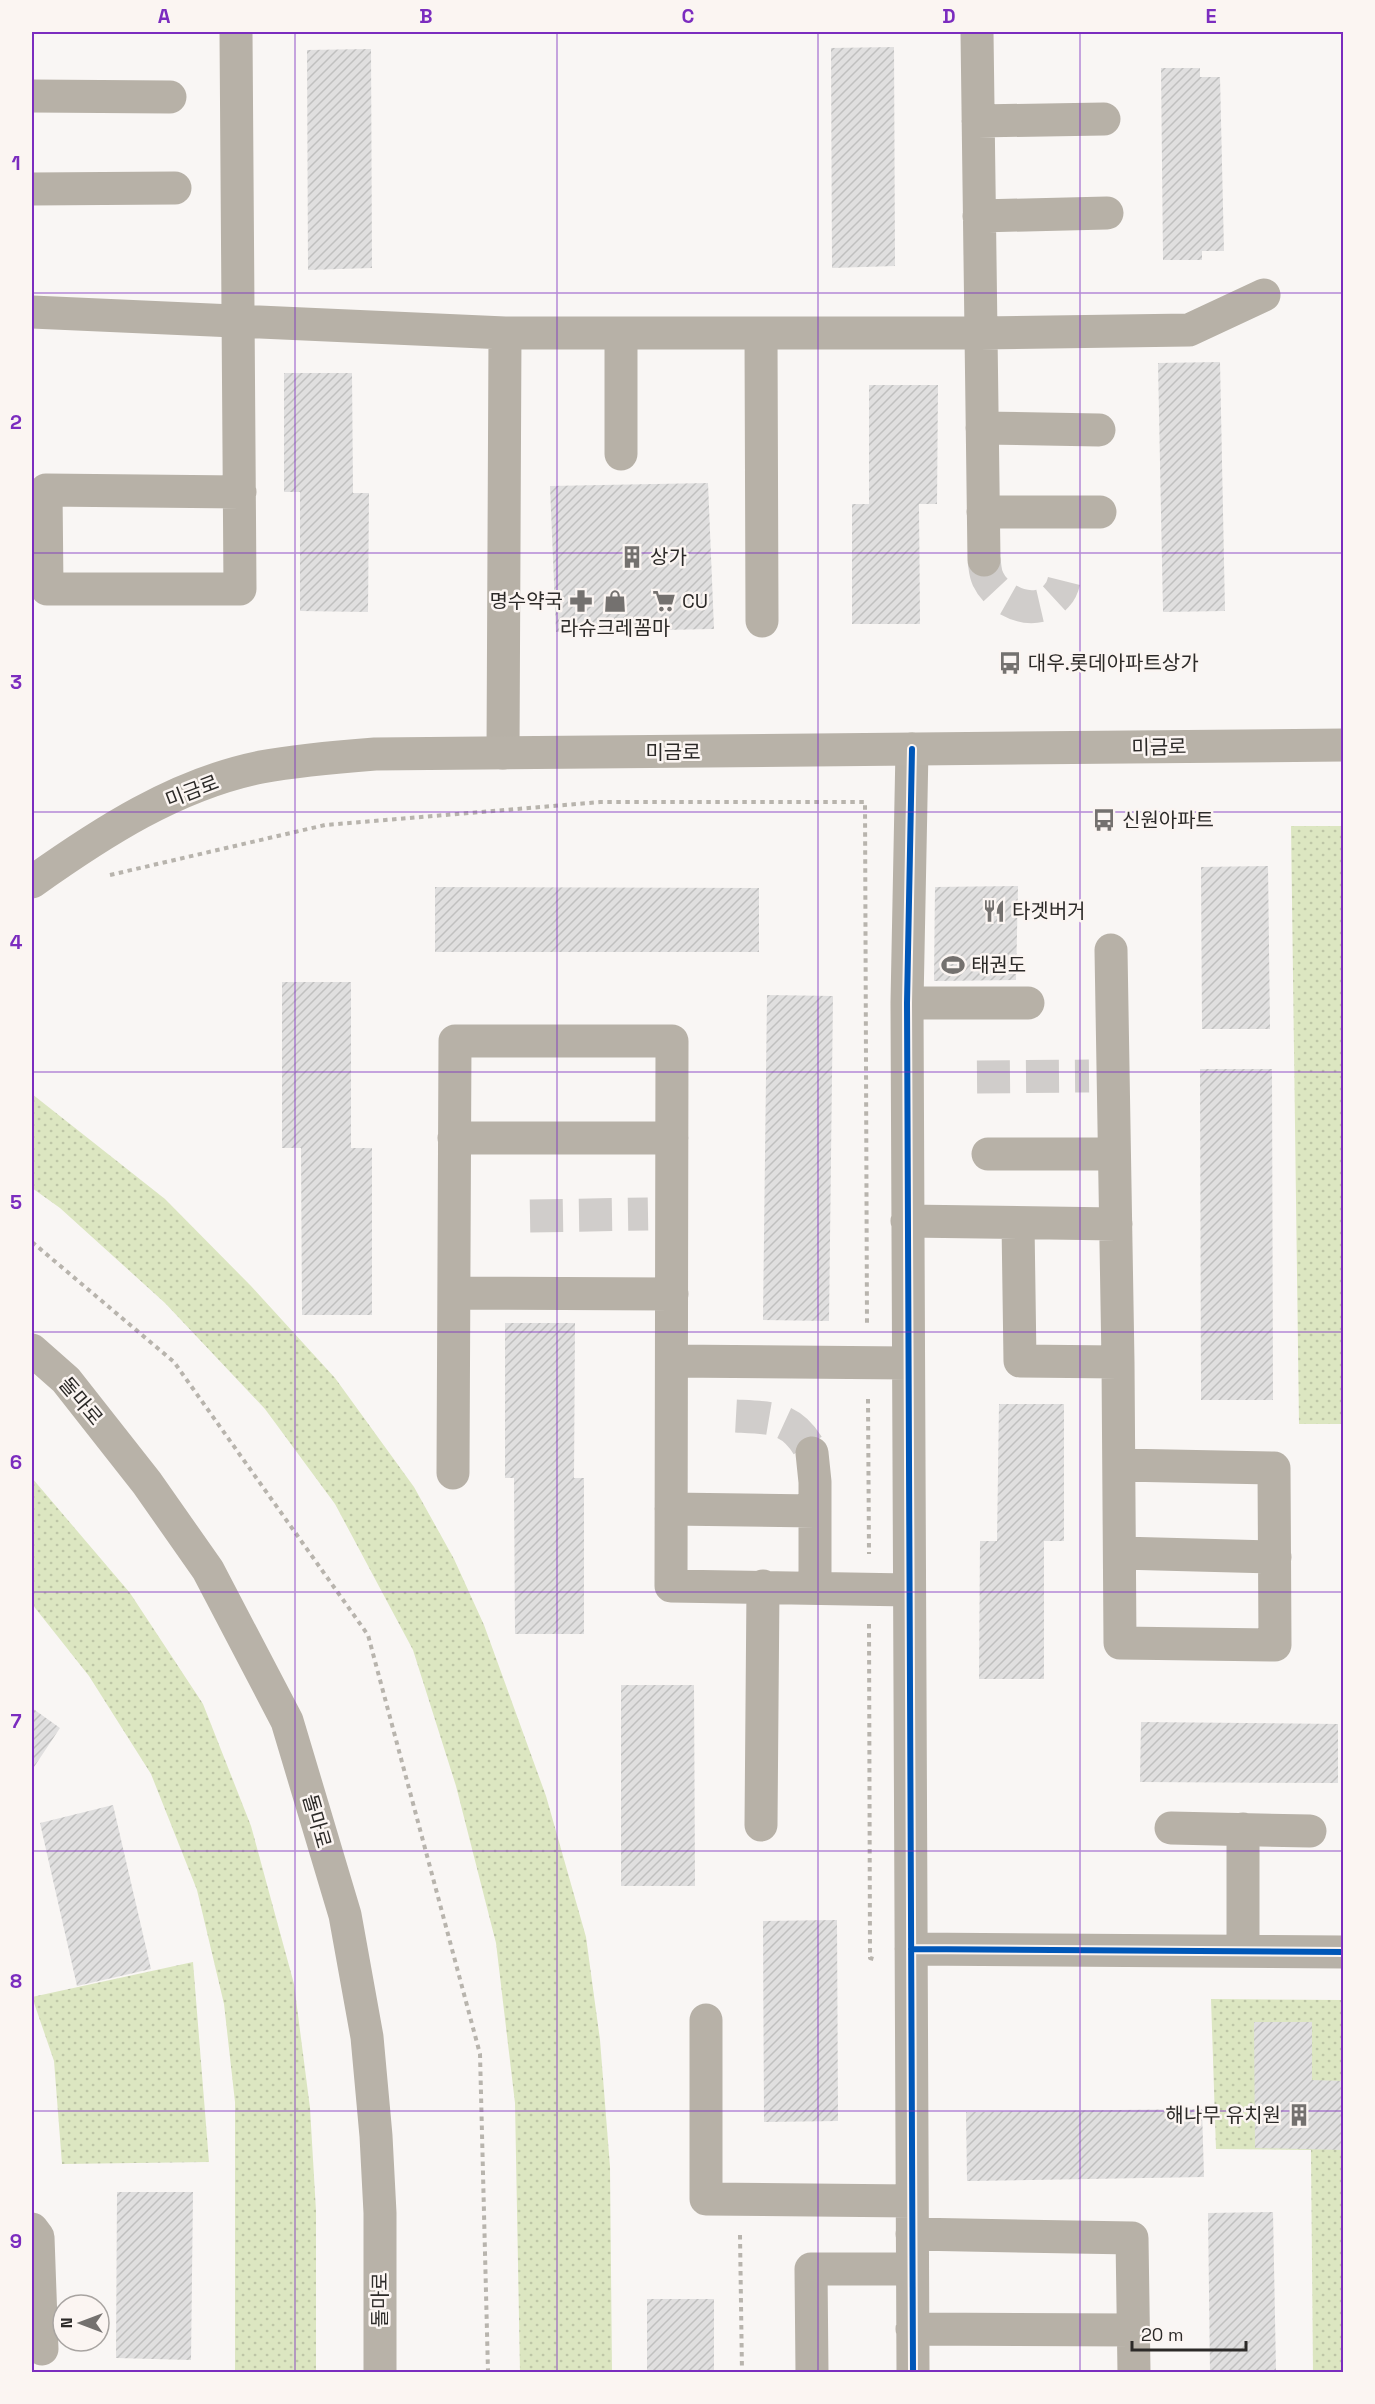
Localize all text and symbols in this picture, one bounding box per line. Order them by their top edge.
text: A [158,3,171,29]
text: B [419,3,433,29]
text: C [682,3,695,29]
text: D [942,3,956,29]
text: E [1205,3,1217,29]
text: 1 [11,150,21,176]
text: 2 [10,409,22,435]
building icon: 상가 [619,544,645,570]
place label: 상가 [650,544,687,570]
place label: 명수약국 [489,588,563,614]
pharmacy icon: 명수약국 [568,588,594,614]
shop icon: 라슈크레꼼마 [602,588,628,614]
supermarket icon: CU [651,588,677,614]
place label: CU [682,588,708,614]
place label: 라슈크레꼼마 [560,615,670,641]
bus stop icon: 대우.롯데아파트상가 [997,650,1023,676]
place label: 대우.롯데아파트상가 [1028,650,1199,676]
text: 3 [10,669,22,695]
street label: 미금로 [1131,734,1187,760]
street label: 미금로 [645,739,701,765]
street label: 미금로 [162,769,222,813]
bus stop icon: 신원아파트 [1091,807,1117,833]
place label: 신원아파트 [1122,807,1214,833]
restaurant icon: 타겟버거 [981,898,1007,924]
place label: 타겟버거 [1012,898,1086,924]
text: 4 [10,929,23,955]
sports icon: 태권도 [940,952,966,978]
place label: 태권도 [971,952,1026,978]
text: 5 [10,1189,22,1215]
street label: 돌마로 [53,1371,109,1431]
text: 6 [10,1449,22,1475]
text: 7 [10,1708,22,1734]
street label: 돌마로 [297,1791,337,1851]
text: 8 [10,1968,22,1994]
place label: 해나무 유치원 [1165,2102,1281,2128]
building icon: 해나무 유치원 [1286,2102,1312,2128]
text: 9 [10,2228,22,2254]
street label: 돌마로 [367,2272,393,2328]
north arrow [51,2293,111,2353]
scale bar [1132,2314,1246,2352]
text: N [56,2318,77,2328]
text: 20 m [1141,2323,1184,2346]

